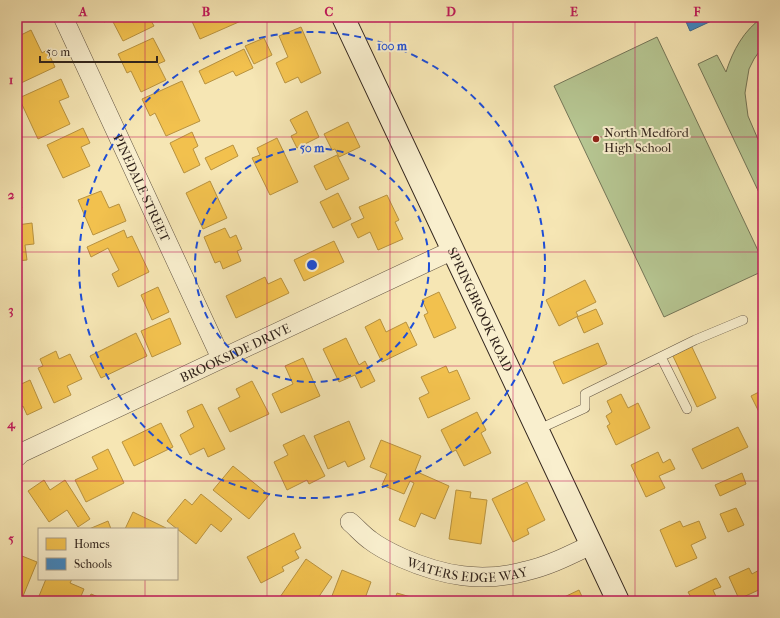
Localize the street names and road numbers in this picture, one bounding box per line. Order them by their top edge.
street label: PINEDALE STREET [110,132,173,244]
street label: SPRINGBROOK ROAD [444,245,516,374]
street label: BROOKSIDE DRIVE [177,321,293,385]
street label: WATERS EDGE WAY [404,554,530,585]

